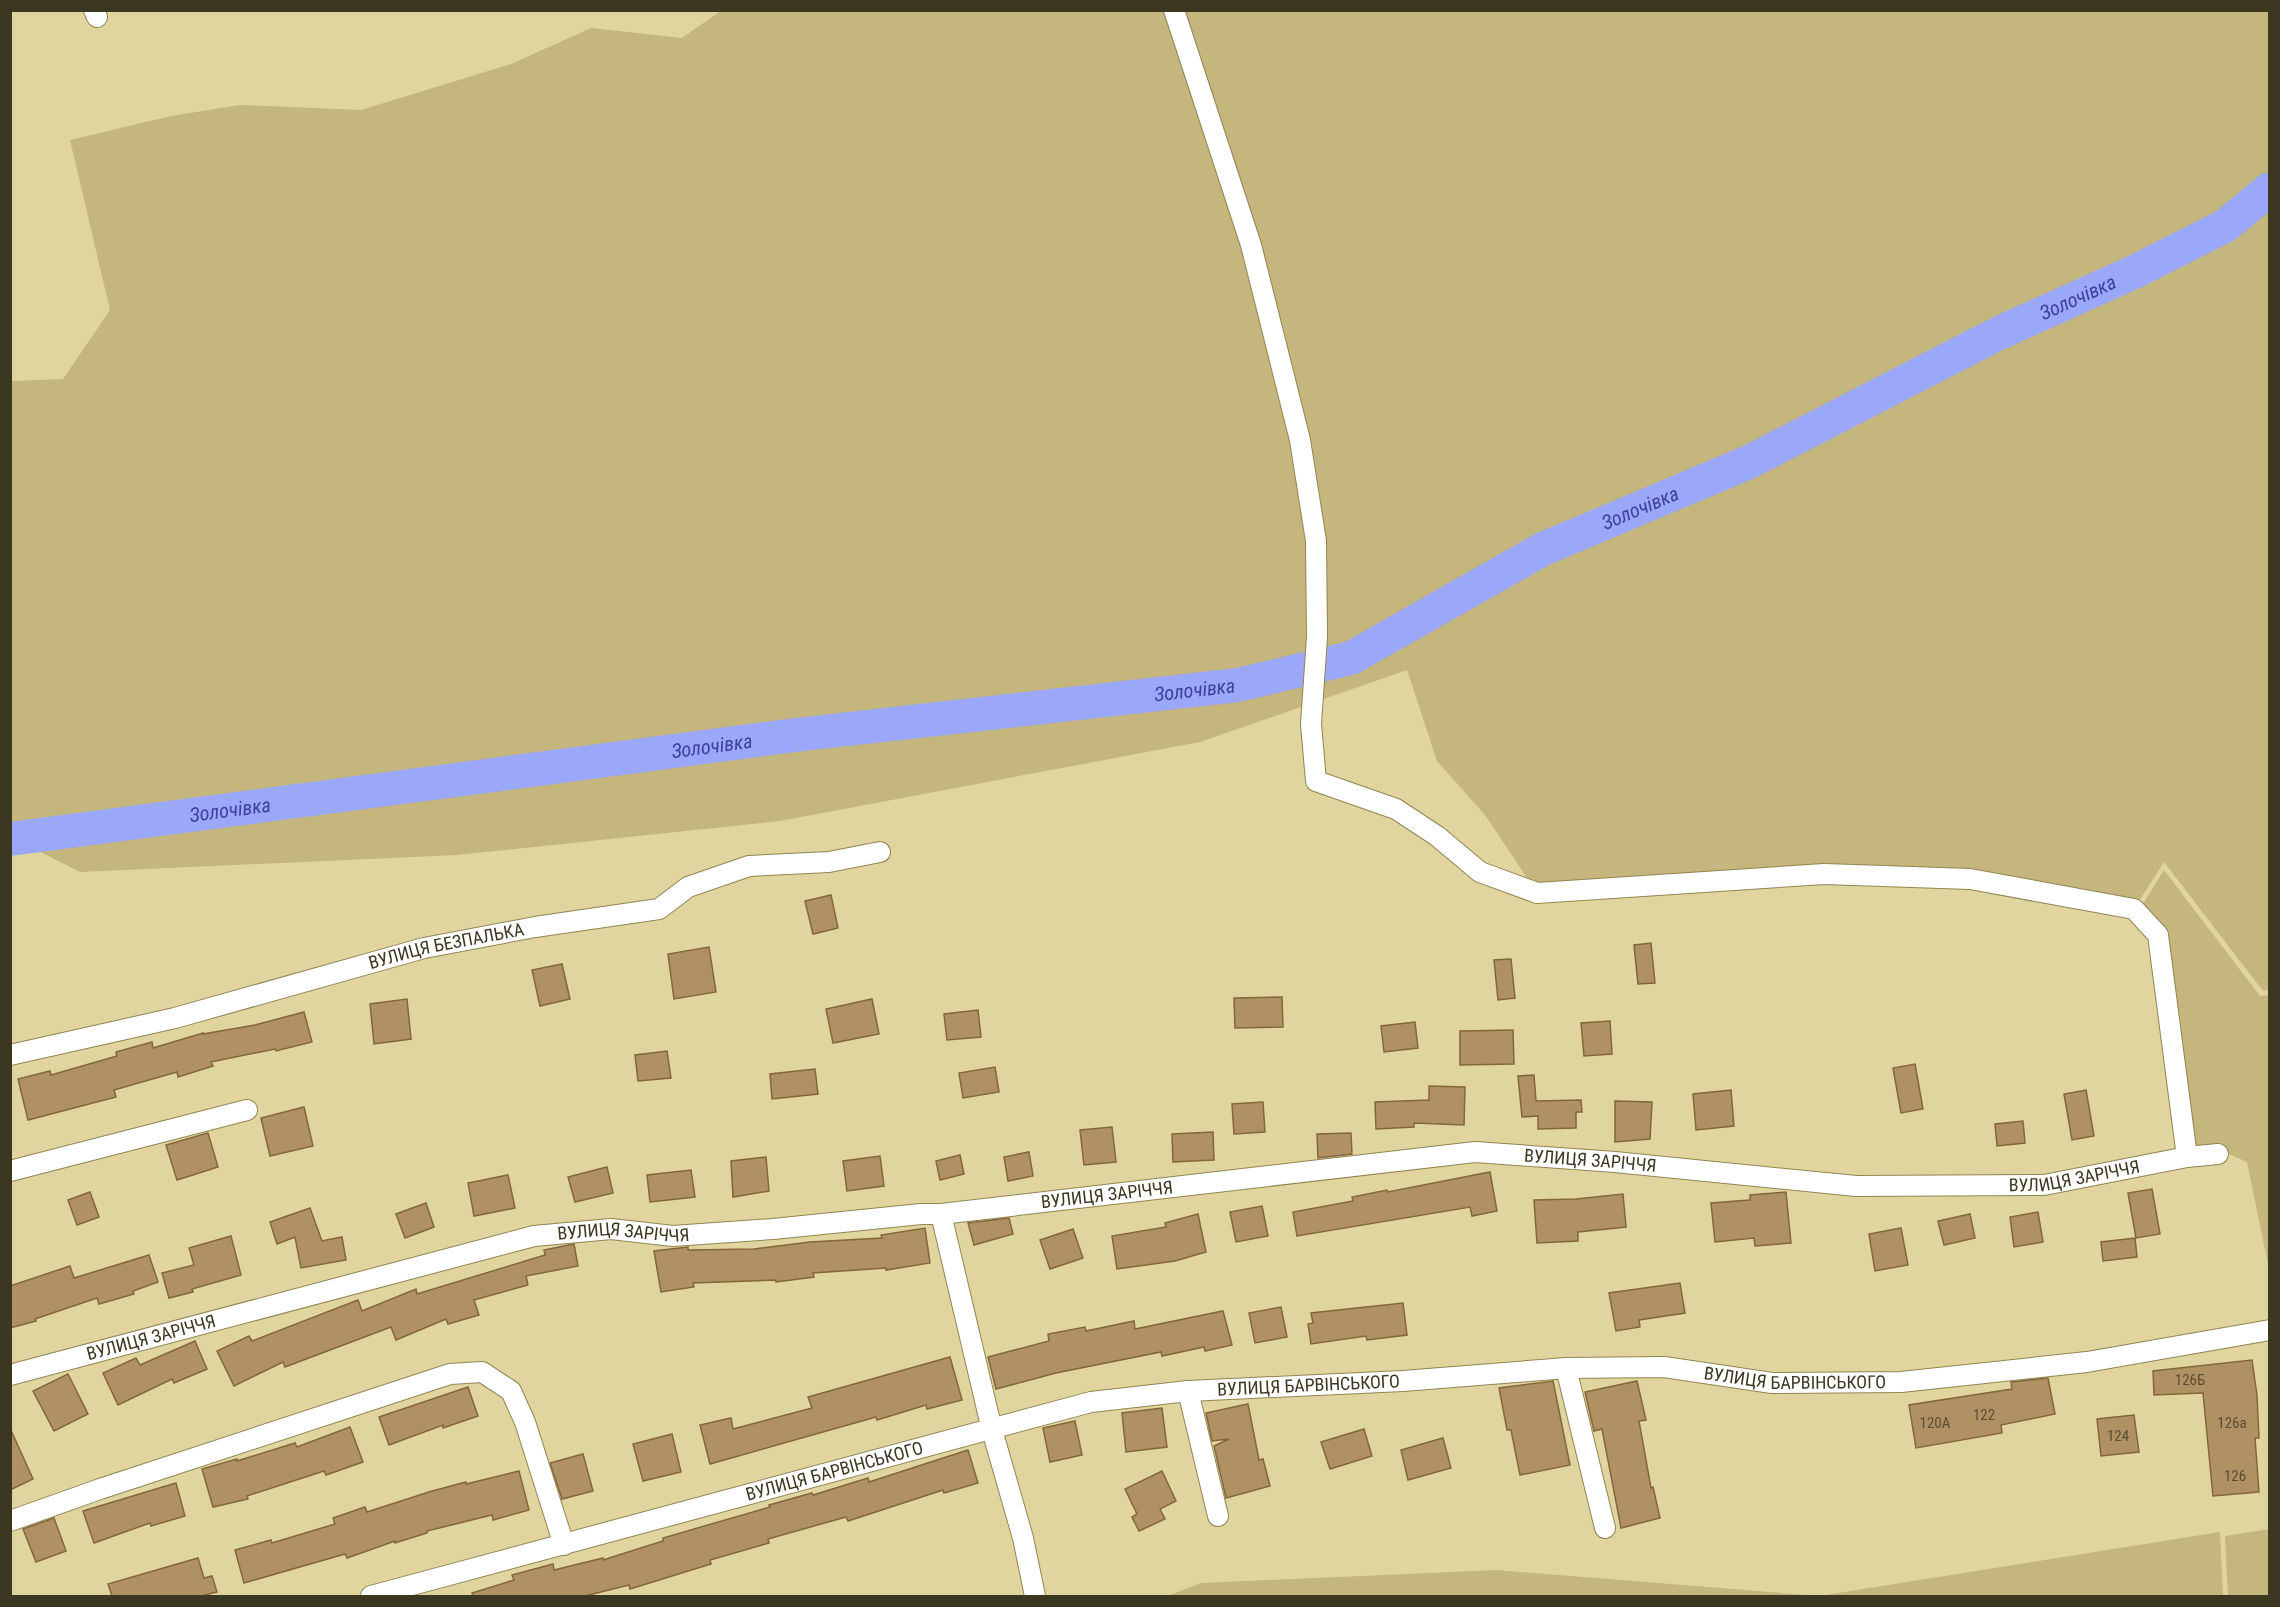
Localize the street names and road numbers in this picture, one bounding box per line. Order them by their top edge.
street label: ВУЛИЦЯ БЕЗПАЛЬКА [366,918,526,973]
street label: ВУЛИЦЯ ЗАРІЧЧЯ [1523,1145,1657,1176]
street label: ВУЛИЦЯ ЗАРІЧЧЯ [2009,1156,2141,1196]
street label: ВУЛИЦЯ ЗАРІЧЧЯ [1040,1176,1174,1212]
street label: ВУЛИЦЯ ЗАРІЧЧЯ [556,1218,690,1246]
street label: ВУЛИЦЯ ЗАРІЧЧЯ [84,1310,218,1364]
street label: ВУЛИЦЯ БАРВІНСЬКОГО [1703,1362,1886,1393]
street label: ВУЛИЦЯ БАРВІНСЬКОГО [1217,1370,1400,1400]
street label: ВУЛИЦЯ БАРВІНСЬКОГО [743,1437,925,1505]

